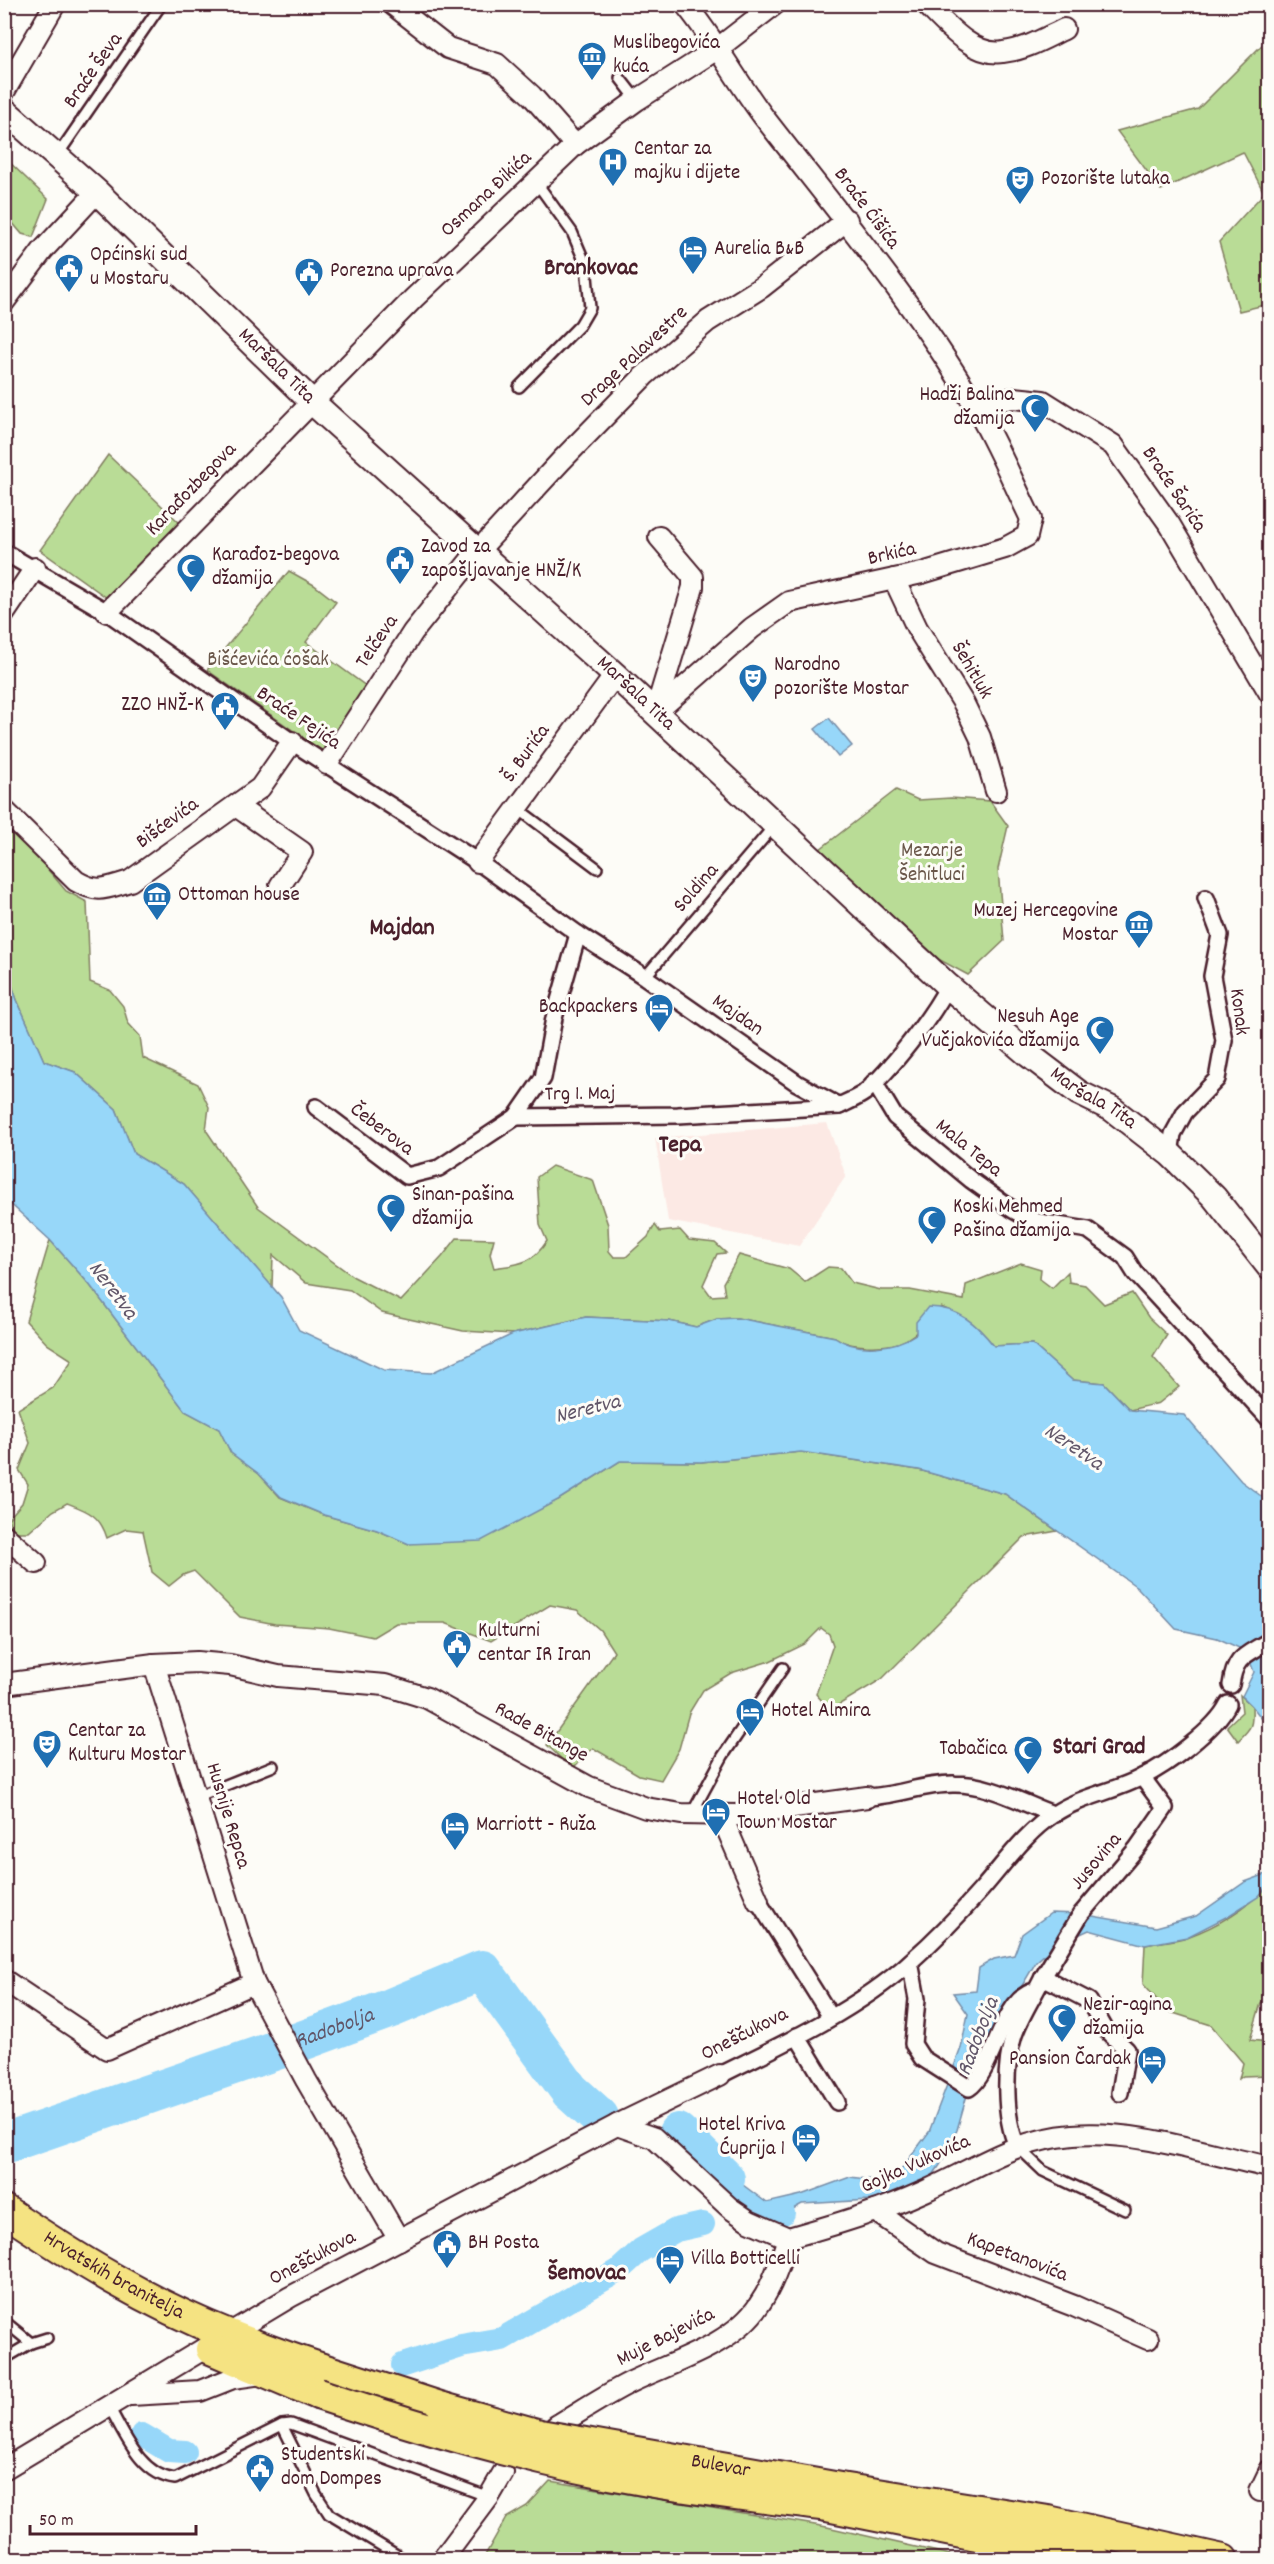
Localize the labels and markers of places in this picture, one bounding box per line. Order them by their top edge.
place label: Muslibegovića kuća [613,29,721,83]
museum icon: Muslibegovića kuća [576,40,608,82]
place label: Centar za majku i dijete [634,135,740,189]
hospital icon: Centar za majku i dijete [597,146,629,188]
theatre icon: Pozorište lutaka [1004,164,1036,206]
place label: Pozorište lutaka [1041,165,1171,195]
hotel icon: Aurelia B&B [677,234,709,276]
place label: Aurelia B&B [714,235,804,265]
place label: Općinski sud u Mostaru [90,241,188,295]
public building icon: Općinski sud u Mostaru [53,252,85,294]
public building icon: Porezna uprava [293,256,325,298]
place label: Porezna uprava [330,257,454,287]
place label: Hadži Balina džamija [919,381,1015,435]
mosque icon: Hadži Balina džamija [1019,392,1051,434]
place label: Zavod za zapošljavanje HNŽ/K [421,533,582,587]
place label: Karađoz-begova džamija [212,541,340,595]
public building icon: Zavod za zapošljavanje HNŽ/K [384,544,416,586]
mosque icon: Karađoz-begova džamija [175,552,207,594]
place label: Narodno pozorište Mostar [774,651,909,705]
theatre icon: Narodno pozorište Mostar [737,662,769,704]
public building icon: ZZO HNŽ-K [209,690,241,732]
place label: ZZO HNŽ-K [121,691,204,721]
museum icon: Ottoman house [141,880,173,922]
place label: Ottoman house [178,881,300,911]
place label: Muzej Hercegovine Mostar [974,897,1118,951]
museum icon: Muzej Hercegovine Mostar [1123,908,1155,950]
hotel icon: Backpackers [643,992,675,1034]
place label: Backpackers [539,993,638,1023]
place label: Nesuh Age Vučjakovića džamija [922,1003,1080,1057]
mosque icon: Nesuh Age Vučjakovića džamija [1084,1014,1116,1056]
place label: Sinan-pašina džamija [412,1181,515,1235]
mosque icon: Sinan-pašina džamija [375,1192,407,1234]
place label: Koski Mehmed Pašina džamija [953,1193,1071,1247]
mosque icon: Koski Mehmed Pašina džamija [916,1204,948,1246]
place label: Kulturni centar IR Iran [478,1617,591,1671]
public building icon: Kulturni centar IR Iran [441,1628,473,1670]
hotel icon: Hotel Almira [734,1696,766,1738]
place label: Hotel Almira [771,1697,871,1727]
place label: Centar za Kulturu Mostar [68,1717,186,1771]
theatre icon: Centar za Kulturu Mostar [31,1728,63,1770]
mosque icon: Tabačica [1012,1734,1044,1776]
place label: Tabačica [939,1735,1008,1765]
place label: Hotel Old Town Mostar [737,1785,837,1839]
hotel icon: Hotel Old Town Mostar [700,1796,732,1838]
hotel icon: Marriott - Ruža [439,1810,471,1852]
place label: Marriott - Ruža [476,1811,597,1841]
place label: Nezir-agina džamija [1083,1991,1173,2045]
mosque icon: Nezir-agina džamija [1046,2002,1078,2044]
hotel icon: Pansion Čardak [1136,2044,1168,2086]
place label: Pansion Čardak [1009,2045,1131,2075]
place label: Hotel Kriva Ćuprija 1 [698,2111,786,2165]
hotel icon: Hotel Kriva Ćuprija 1 [790,2122,822,2164]
public building icon: BH Posta [431,2228,463,2270]
place label: BH Posta [468,2229,540,2259]
hotel icon: Villa Botticelli [654,2244,686,2286]
place label: Villa Botticelli [691,2245,800,2275]
place label: Studentski dom Dompes [281,2441,382,2495]
public building icon: Studentski dom Dompes [244,2452,276,2494]

